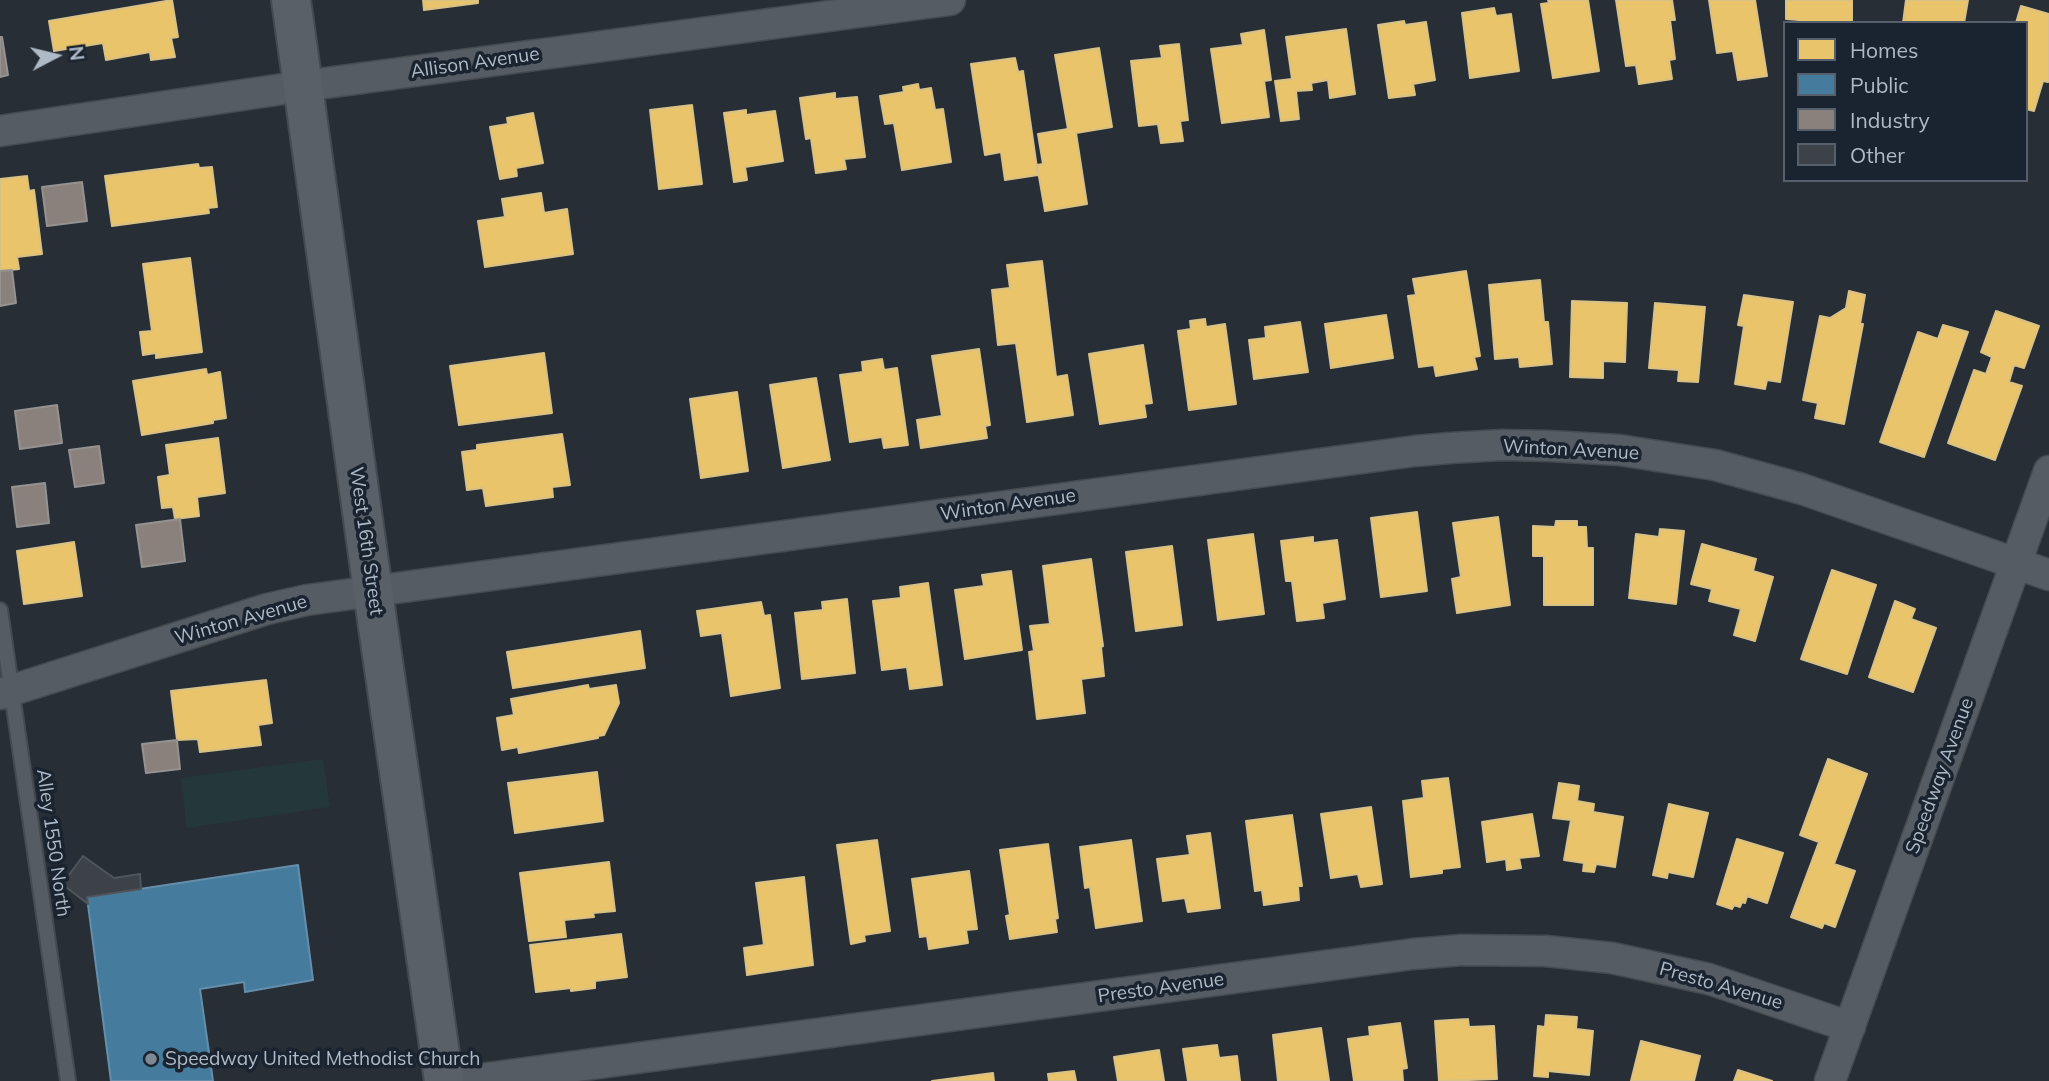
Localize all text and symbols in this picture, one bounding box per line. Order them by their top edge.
north arrow [21,21,91,91]
legend [1783,21,2028,182]
text: Homes [1850,37,1918,63]
street label: Allison Avenue [409,43,541,83]
text: N [64,45,90,62]
text: Public [1850,72,1909,98]
text: Industry [1850,107,1930,133]
text: Other [1850,142,1905,168]
street label: Winton Avenue [1502,435,1640,465]
street label: West 16th Street [344,465,388,617]
street label: Winton Avenue [939,484,1077,526]
street label: Winton Avenue [172,590,310,650]
street label: Speedway Avenue [1901,695,1979,857]
street label: Alley 1550 North [31,768,75,918]
street label: Presto Avenue [1657,958,1785,1014]
street label: Presto Avenue [1096,968,1226,1008]
place label: Speedway United Methodist Church [165,1048,480,1070]
marker: Speedway United Methodist Church [143,1051,159,1067]

